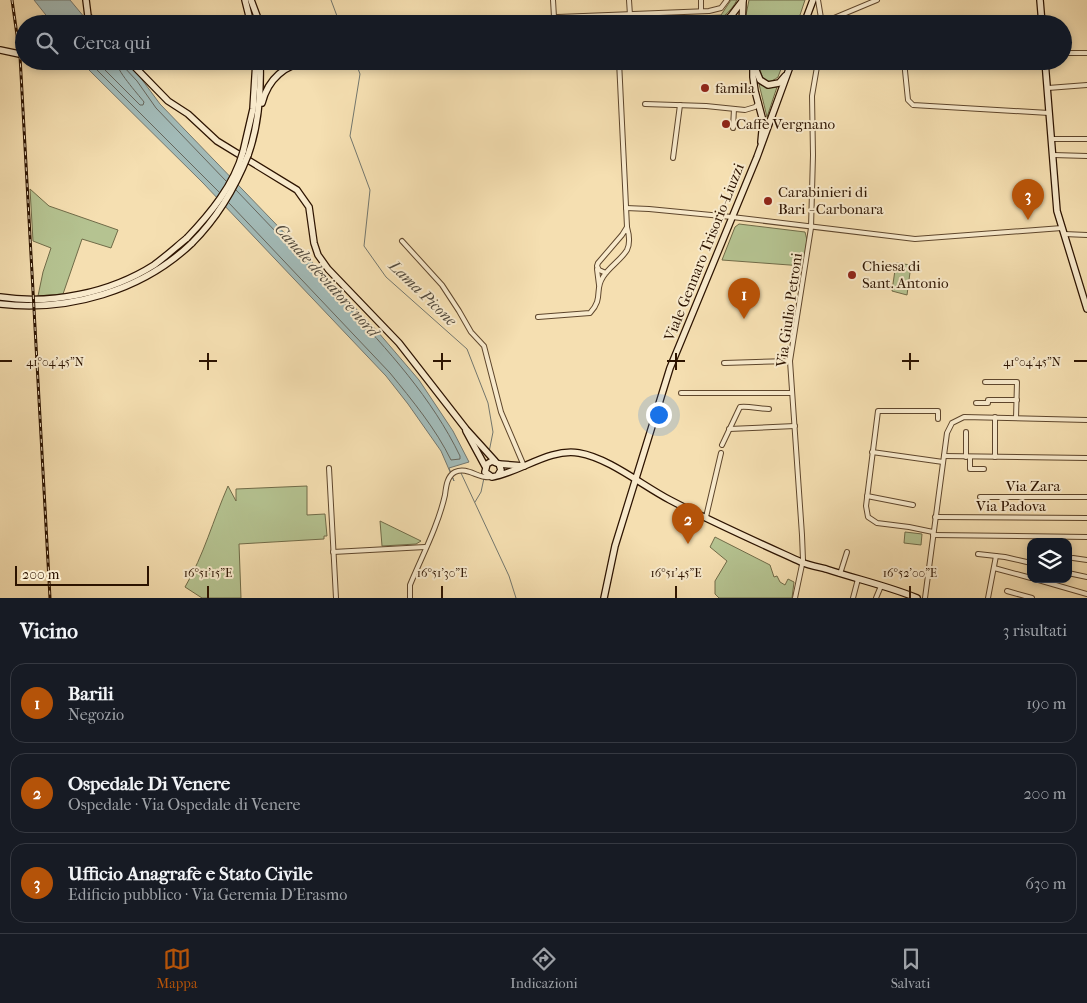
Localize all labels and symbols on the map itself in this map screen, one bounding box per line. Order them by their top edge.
place label: famila [715,79,756,97]
marker: famila [699,82,711,94]
place label: Caffè Vergnano [736,115,836,133]
marker: Caffè Vergnano [720,118,732,130]
street label: Viale Gennaro Trisorio-Liuzzi [660,160,748,344]
pin: 3 [1012,179,1044,220]
place label: Carabinieri di Bari - Carbonara [778,183,885,218]
marker: Carabinieri di Bari - Carbonara [762,195,774,207]
water label: Canale deviatore nord [271,219,384,342]
street label: Via Giulio Petroni [772,251,806,369]
water label: Lama Picone [385,255,461,330]
place label: Chiesa di Sant. Antonio [862,257,949,292]
marker: Chiesa di Sant. Antonio [846,269,858,281]
pin: 1 [728,278,760,319]
text: 41°04'45"N [26,355,84,369]
text: 41°04'45"N [1003,355,1061,369]
your location [646,402,672,428]
street label: Via Zara [1005,477,1061,495]
street label: Via Padova [975,497,1047,515]
pin: 2 [672,503,704,544]
scale bar [15,563,149,586]
text: 16°51'15"E [184,566,232,580]
text: 16°51'30"E [417,566,467,580]
text: 16°51'45"E [650,566,702,580]
text: 16°52'00"E [883,566,937,580]

